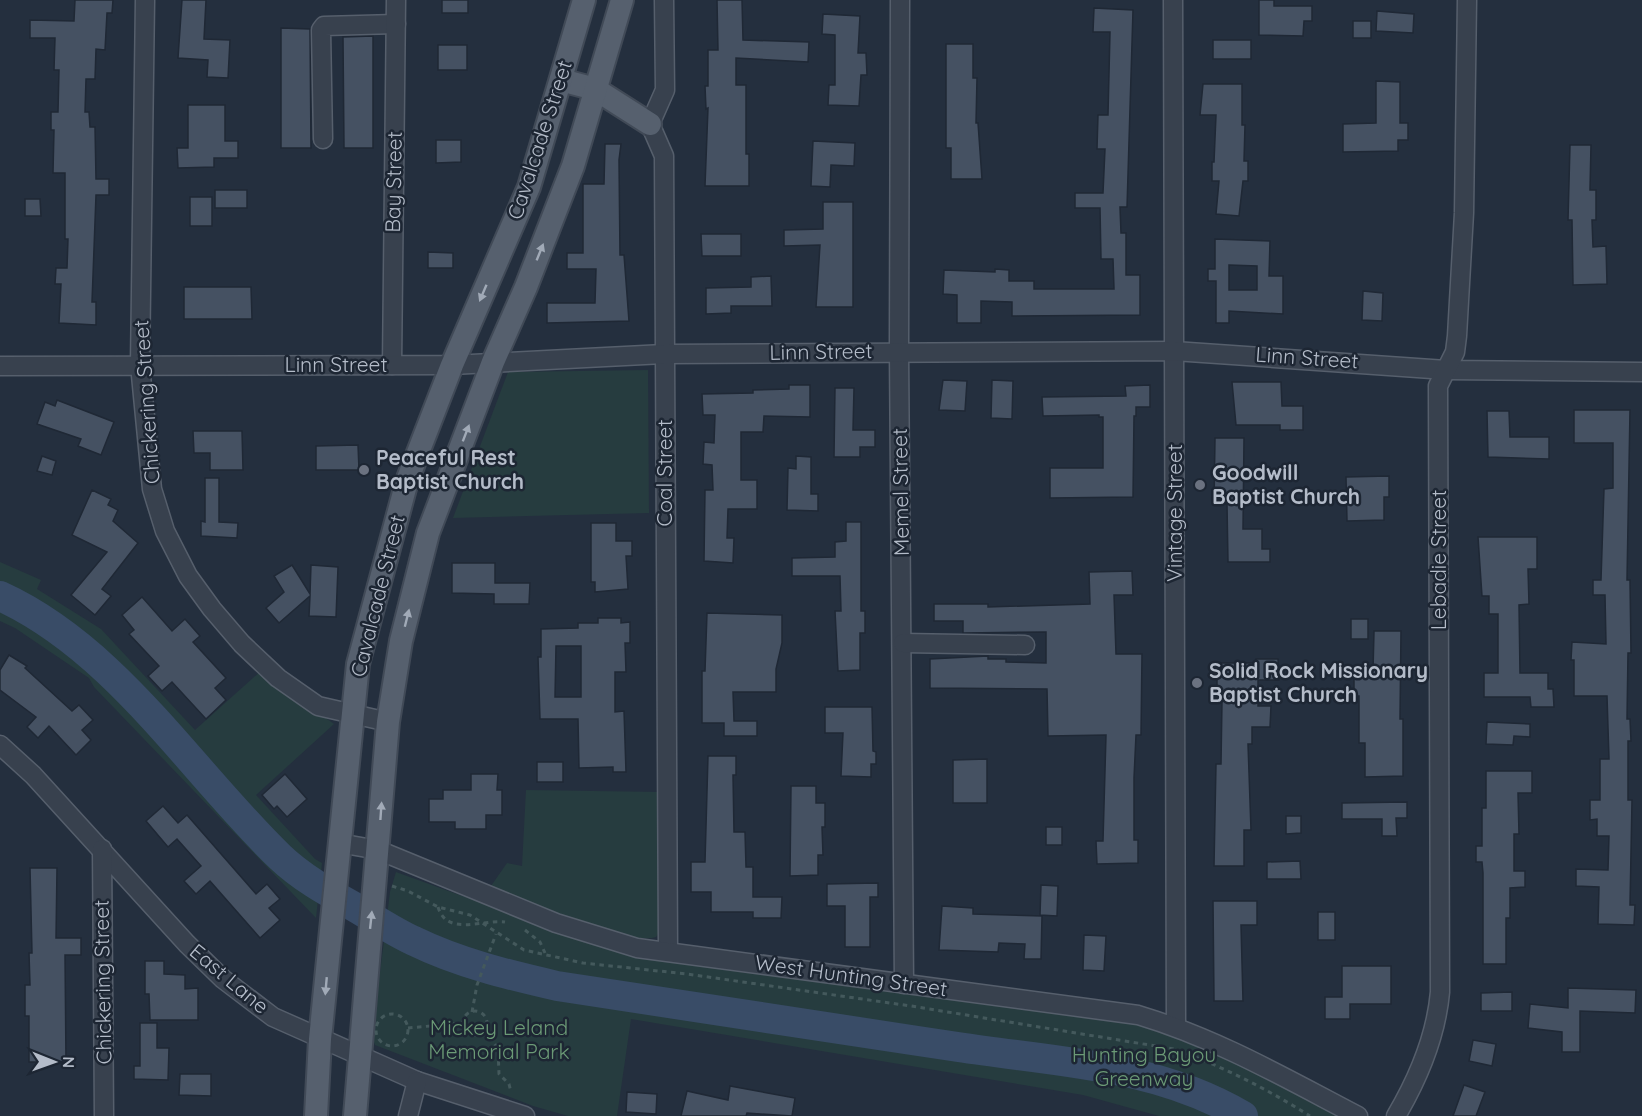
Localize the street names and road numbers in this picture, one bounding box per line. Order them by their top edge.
street label: Cavalcade Street [501,57,577,223]
street label: Bay Street [379,131,407,233]
street label: Chickering Street [127,319,165,485]
street label: Linn Street [769,337,873,365]
street label: Linn Street [1255,340,1359,374]
street label: Linn Street [284,351,388,377]
street label: Coal Street [651,419,677,527]
street label: Memel Street [886,428,914,556]
street label: Vintage Street [1161,444,1187,582]
street label: Lebadie Street [1425,490,1451,630]
street label: Cavalcade Street [344,512,410,679]
street label: Chickering Street [88,899,116,1065]
street label: East Lane [185,938,274,1019]
street label: West Hunting Street [753,949,949,1001]

